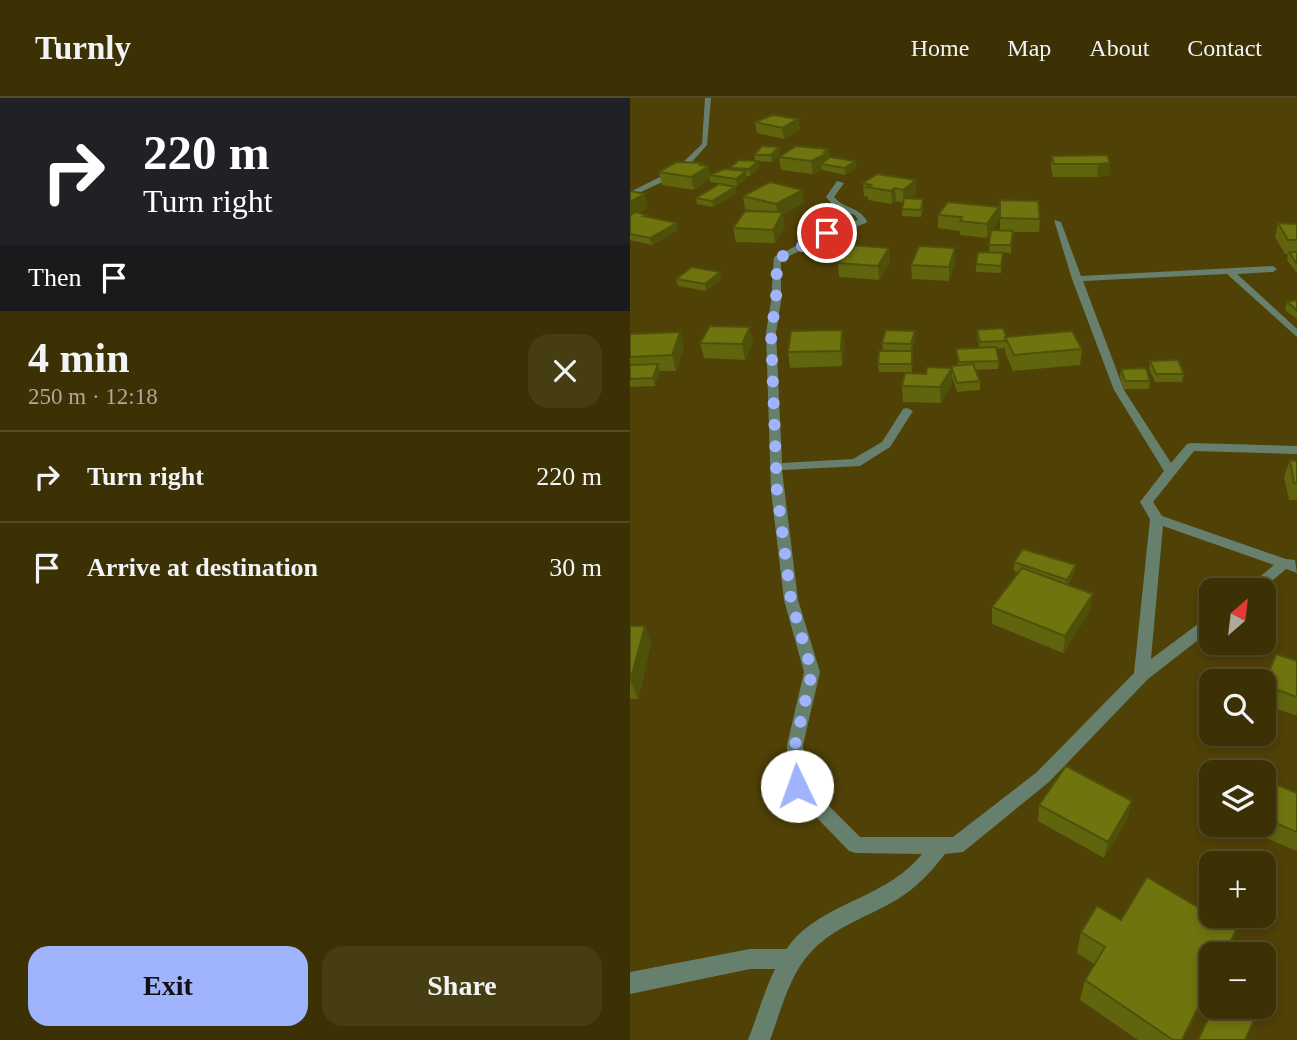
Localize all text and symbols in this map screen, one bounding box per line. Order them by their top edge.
text: Turnly [35,30,131,66]
text: Home [911,35,969,61]
text: Map [1007,35,1051,61]
text: About [1089,35,1149,61]
text: Contact [1187,35,1262,61]
text: 220 m [143,125,270,180]
icon: right [28,126,119,217]
text: Turn right [143,183,273,219]
pin [797,203,857,263]
icon: arrive [808,214,846,252]
icon: arrive [95,259,133,297]
text: Then [28,263,81,292]
button: close [528,334,602,408]
text: 4 min [28,335,130,381]
text: 250 m · 12:18 [28,384,158,409]
icon: right [28,458,66,496]
text: Turn right [87,462,204,491]
text: 220 m [536,462,602,491]
icon: arrive [28,549,66,587]
text: Arrive at destination [87,553,318,582]
text: 30 m [549,553,602,582]
north arrow [1199,578,1276,654]
map controls [1199,578,1276,1019]
button: search [1199,669,1276,746]
position arrow [760,749,834,823]
button: layers [1199,760,1276,837]
button: + [1199,851,1276,928]
button: − [1199,942,1276,1019]
button: Exit [28,946,308,1026]
button: Share [322,946,602,1026]

